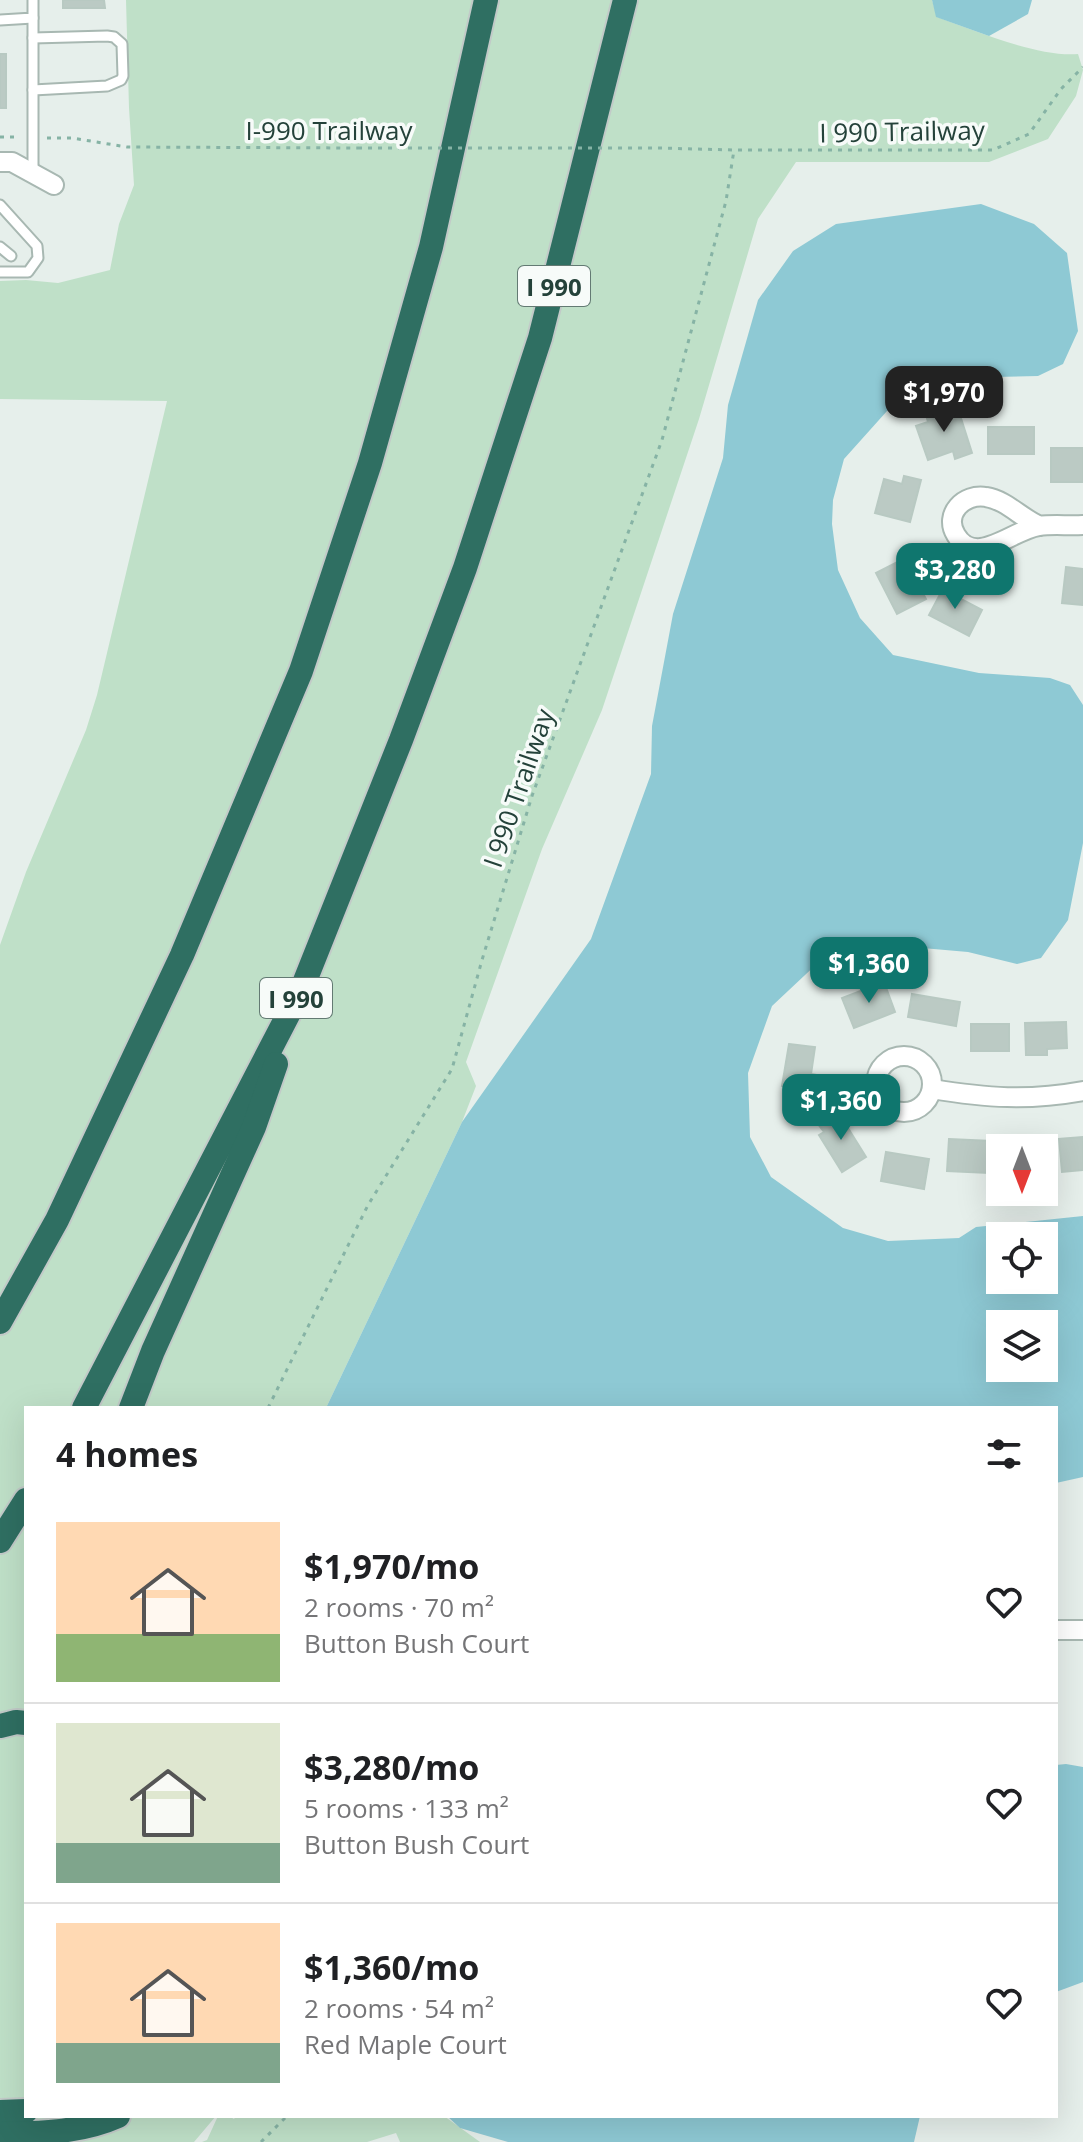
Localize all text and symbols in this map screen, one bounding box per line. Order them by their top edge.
street label: I-990 Trailway [245,112,414,148]
street label: I 990 Trailway [819,112,986,150]
road number: I 990 [518,266,590,306]
pin: $1,970 [879,366,1009,434]
text: $1,970 [903,374,985,410]
pin: $3,280 [890,543,1020,611]
text: $3,280 [914,551,996,587]
street label: I 990 Trailway [474,703,562,872]
pin: $1,360 [804,937,934,1005]
text: $1,360 [828,945,910,981]
road number: I 990 [260,978,332,1018]
pin: $1,360 [776,1074,906,1142]
text: $1,360 [800,1082,882,1118]
north arrow [986,1134,1058,1206]
map controls [986,1134,1058,1382]
button: locate [986,1222,1058,1294]
button: layers [986,1310,1058,1382]
text: 4 homes [56,1431,198,1477]
icon: filters [982,1432,1026,1476]
text: $1,970/mo [304,1543,479,1589]
icon: home [120,1554,216,1650]
icon: heart [982,1580,1026,1624]
text: 2 rooms · 70 m² [304,1589,494,1625]
text: Button Bush Court [304,1625,529,1661]
text: $3,280/mo [304,1744,479,1790]
icon: home [120,1755,216,1851]
icon: heart [982,1781,1026,1825]
text: 5 rooms · 133 m² [304,1790,509,1826]
text: Button Bush Court [304,1826,529,1862]
text: $1,360/mo [304,1944,479,1990]
icon: home [120,1955,216,2051]
icon: heart [982,1981,1026,2025]
text: 2 rooms · 54 m² [304,1990,494,2026]
text: Red Maple Court [304,2026,507,2062]

